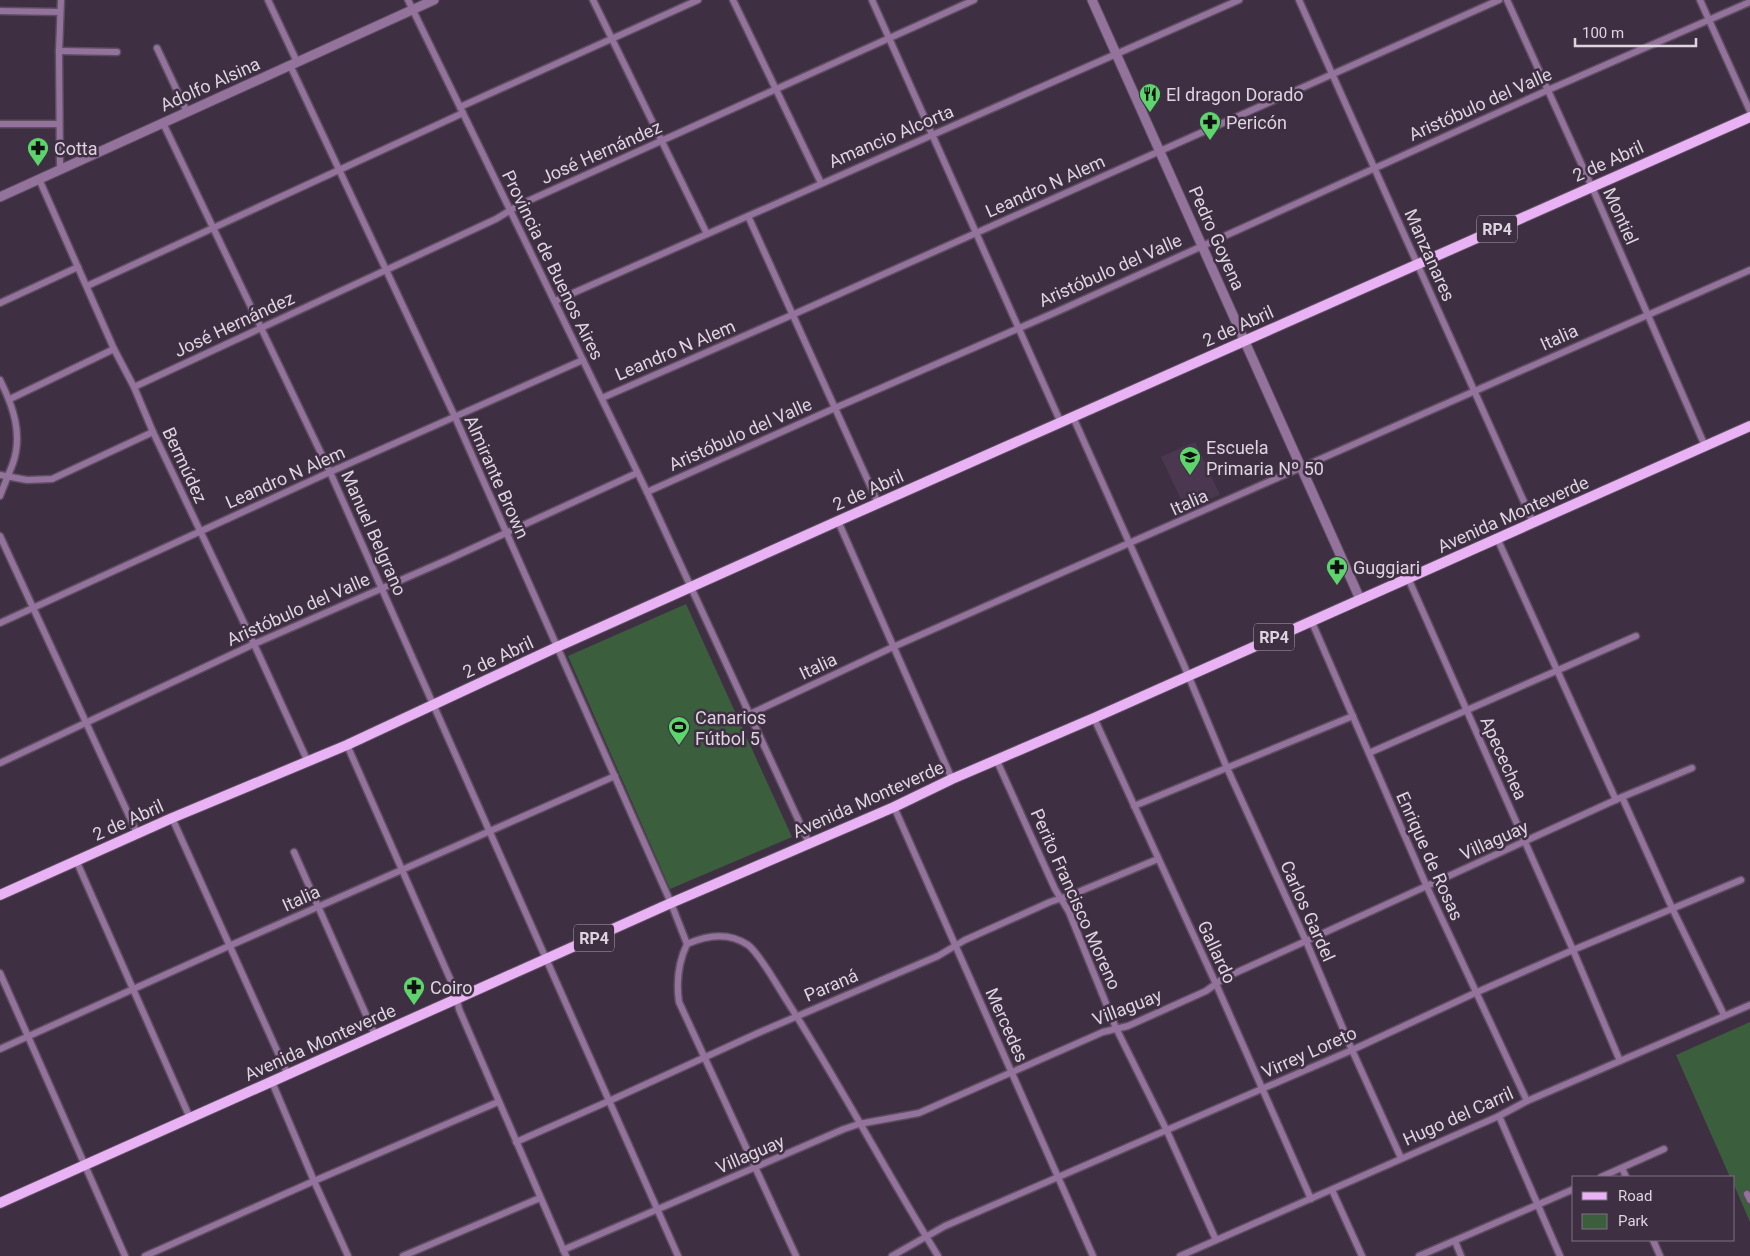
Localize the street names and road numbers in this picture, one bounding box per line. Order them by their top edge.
street label: Adolfo Alsina [157,53,263,115]
street label: Aristóbulo del Valle [1405,63,1555,145]
street label: Amancio Alcorta [825,100,957,172]
street label: José Hernández [537,116,665,188]
street label: 2 de Abril [1569,136,1647,186]
street label: Leandro N Alem [982,150,1108,222]
street label: Provincia de Buenos Aires [498,167,608,363]
street label: Pedro Goyena [1185,183,1249,293]
street label: Montiel [1599,184,1643,248]
street label: Manzanares [1400,206,1460,304]
road number: RP4 [1477,215,1517,242]
street label: Aristóbulo del Valle [1035,229,1185,311]
street label: José Hernández [171,287,298,361]
street label: 2 de Abril [1199,301,1277,351]
street label: Leandro N Alem [612,315,738,385]
street label: Italia [1537,319,1581,355]
street label: Aristóbulo del Valle [665,393,815,475]
street label: Almirante Brown [460,412,534,542]
street label: Bermúdez [158,424,212,506]
street label: Leandro N Alem [222,441,348,513]
street label: 2 de Abril [829,465,907,515]
street label: Manuel Belgrano [337,467,411,599]
street label: Avenida Monteverde [1434,471,1592,557]
street label: Italia [1167,484,1211,520]
street label: Aristóbulo del Valle [223,568,373,650]
road number: RP4 [1254,624,1294,650]
street label: 2 de Abril [459,632,537,682]
street label: Italia [796,648,840,684]
street label: Apecechea [1476,713,1532,803]
street label: Avenida Monteverde [789,756,947,842]
street label: Enrique de Rosas [1392,788,1468,924]
street label: 2 de Abril [89,795,167,845]
street label: Perito Francisco Moreno [1027,805,1125,993]
street label: Villaguay [1457,815,1532,864]
street label: Carlos Gardel [1276,857,1340,965]
street label: Italia [279,880,323,916]
street label: Gallardo [1193,917,1241,987]
road number: RP4 [574,924,614,951]
street label: Paraná [801,964,861,1006]
street label: Villaguay [1089,984,1165,1030]
street label: Mercedes [981,985,1033,1065]
street label: Avenida Monteverde [241,999,399,1085]
street label: Virrey Loreto [1258,1022,1360,1082]
street label: Hugo del Carril [1400,1082,1516,1150]
street label: Villaguay [712,1130,788,1178]

